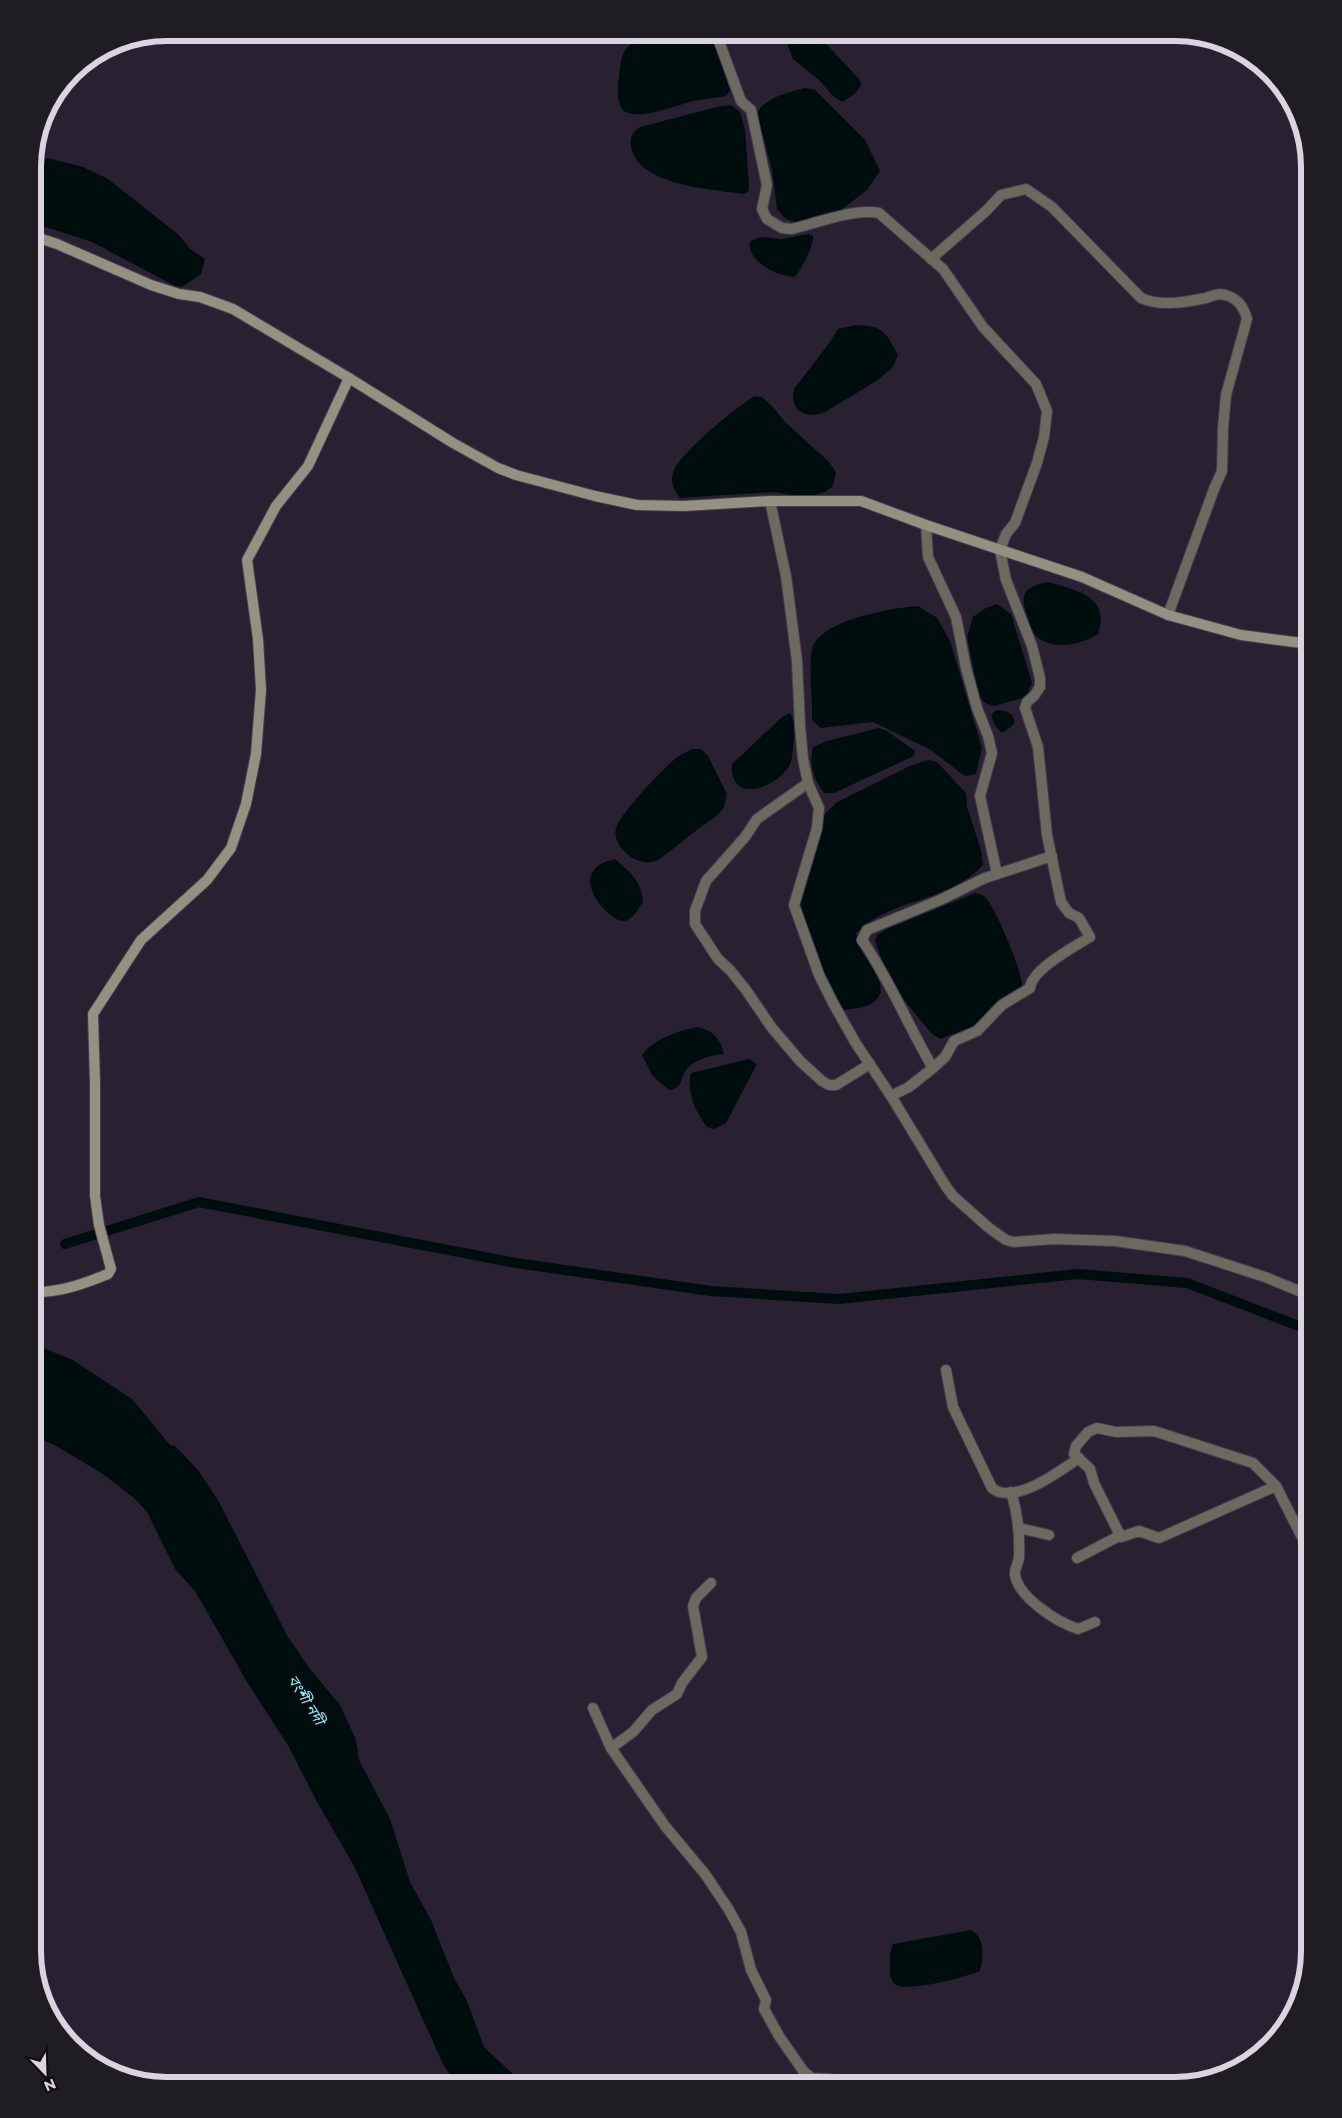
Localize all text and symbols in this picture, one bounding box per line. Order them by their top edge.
water label: বংশী নদী [284,1671,331,1731]
north arrow [20,2048,70,2098]
text: N [41,2074,59,2095]

